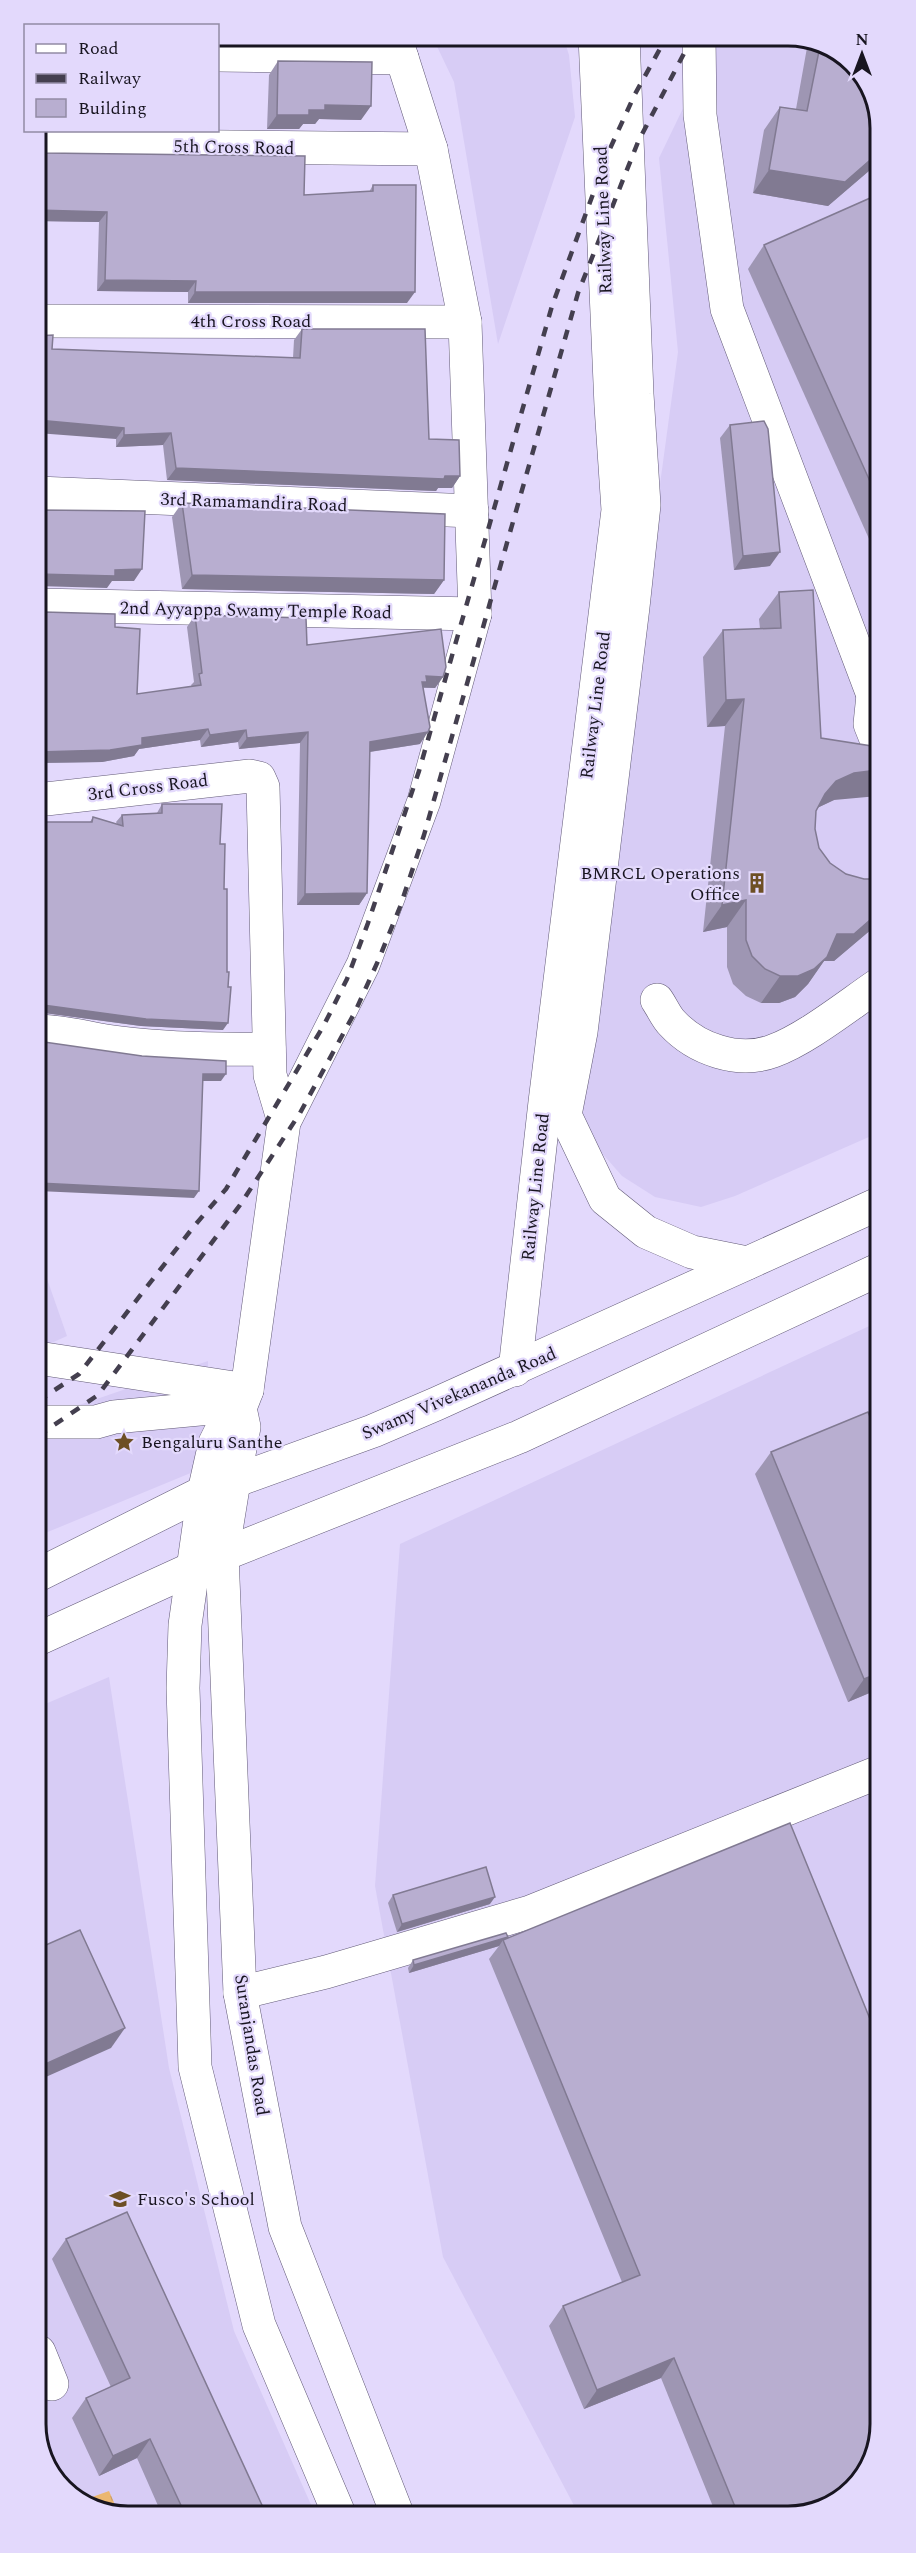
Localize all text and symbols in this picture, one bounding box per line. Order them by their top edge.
legend [24,24,219,132]
north arrow [832,24,892,84]
text: N [855,28,869,52]
text: Road [78,35,119,62]
text: Railway [78,65,142,92]
text: Building [78,95,147,122]
street label: 5th Cross Road [173,133,295,162]
street label: Railway Line Road [587,145,620,295]
street label: 4th Cross Road [191,308,311,335]
street label: 3rd Ramamandira Road [160,486,348,519]
street label: 2nd Ayyappa Swamy Temple Road [120,595,392,626]
street label: Railway Line Road [573,630,618,780]
street label: 3rd Cross Road [86,767,210,808]
place label: BMRCL Operations Office [580,860,740,908]
building icon: BMRCL Operations Office [745,871,769,895]
street label: Railway Line Road [514,1112,557,1262]
street label: Swamy Vivekananda Road [358,1340,561,1447]
place label: Bengaluru Santhe [141,1429,282,1456]
place icon: Bengaluru Santhe [112,1430,136,1454]
street label: Suranjandas Road [227,1972,276,2118]
place label: Fusco's School [137,2186,255,2213]
school or university icon: Fusco's School [108,2187,132,2211]

